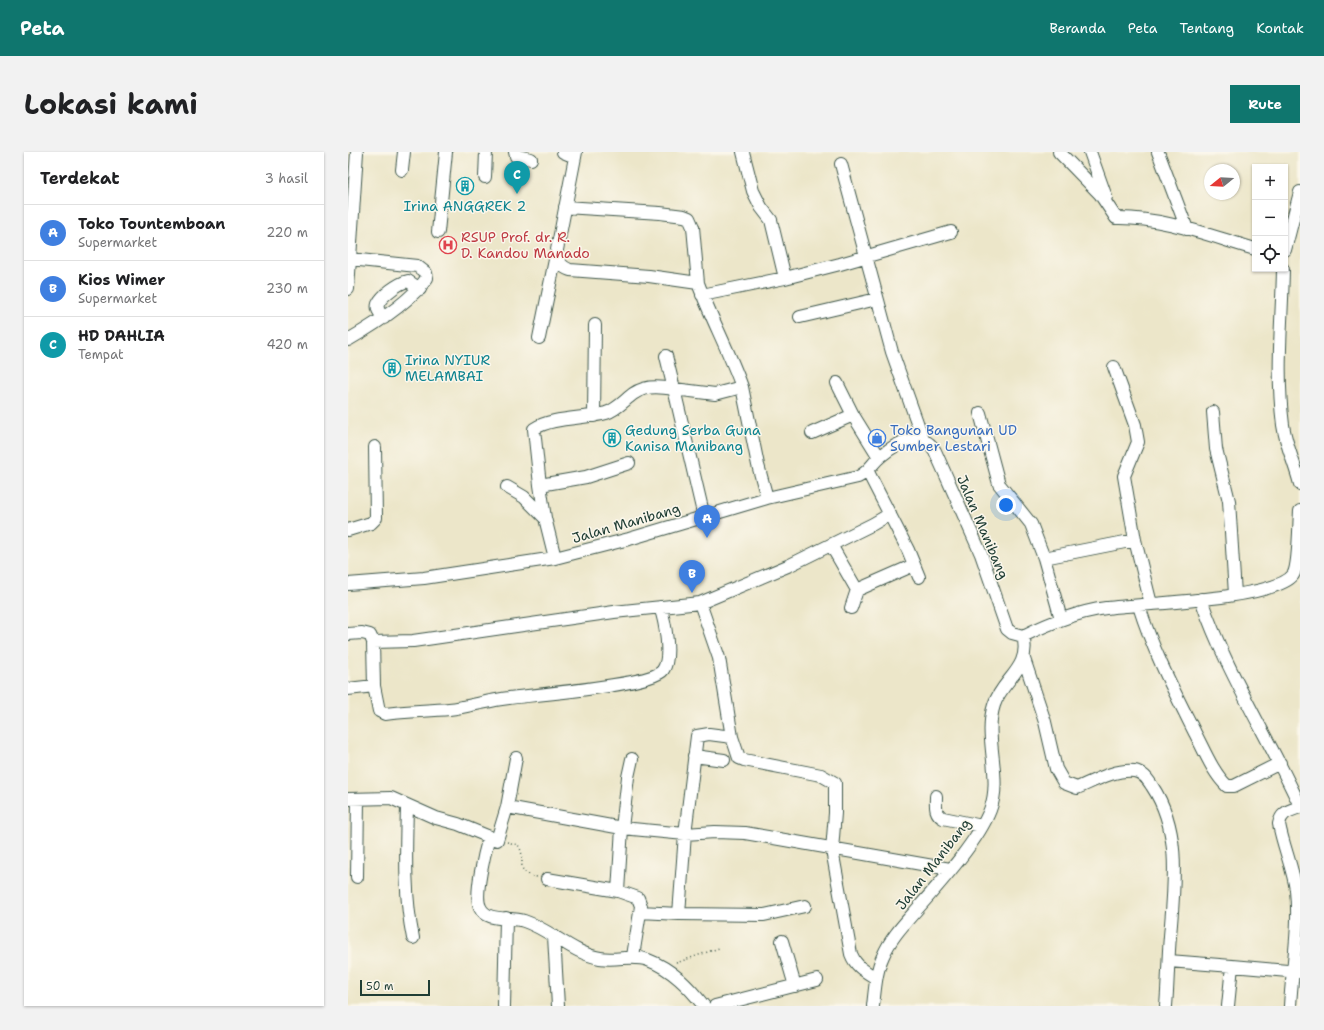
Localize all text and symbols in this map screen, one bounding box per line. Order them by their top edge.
text: Peta [20,16,65,41]
text: Beranda [1049,19,1106,37]
text: Peta [1128,19,1158,37]
text: Tentang [1180,19,1234,37]
text: Kontak [1256,19,1304,37]
text: Lokasi kami [24,85,198,123]
button: Rute [1230,85,1300,123]
pin: C [504,161,530,194]
north arrow [1204,164,1240,200]
map controls [1252,164,1288,272]
button: + [1252,164,1288,200]
text: Terdekat [40,167,120,189]
text: 3 hasil [265,170,308,187]
building icon: Irina ANGGREK 2 [455,176,475,196]
place label: Irina ANGGREK 2 [404,197,526,215]
button: − [1252,200,1288,236]
text: Toko Tountemboan [78,214,225,234]
text: A [48,224,58,241]
text: 220 m [266,224,308,241]
place label: RSUP Prof. dr. R. D. Kandou Manado [461,228,590,262]
text: Supermarket [78,234,157,251]
hospital icon: RSUP Prof. dr. R. D. Kandou Manado [438,235,458,255]
button: locate [1252,236,1288,272]
text: Kios Wimer [78,270,165,290]
text: B [49,280,57,297]
text: 230 m [266,280,308,297]
text: Supermarket [78,290,157,307]
text: HD DAHLIA [78,326,165,346]
text: C [49,336,57,353]
text: 420 m [266,336,308,353]
text: Tempat [78,346,124,363]
place label: Irina NYIUR MELAMBAI [405,351,490,385]
building icon: Irina NYIUR MELAMBAI [382,358,402,378]
place label: Gedung Serba Guna Kanisa Manibang [625,421,761,455]
place label: Toko Bangunan UD Sumber Lestari [890,421,1017,455]
building icon: Gedung Serba Guna Kanisa Manibang [602,428,622,448]
shop icon: Toko Bangunan UD Sumber Lestari [867,428,887,448]
street label: Jalan Manibang [953,472,1013,582]
your location [996,495,1016,515]
street label: Jalan Manibang [570,499,682,547]
pin: A [694,505,720,538]
pin: B [679,560,705,593]
street label: Jalan Manibang [892,815,974,913]
scale bar [360,978,430,997]
text: 50 m [366,979,394,994]

